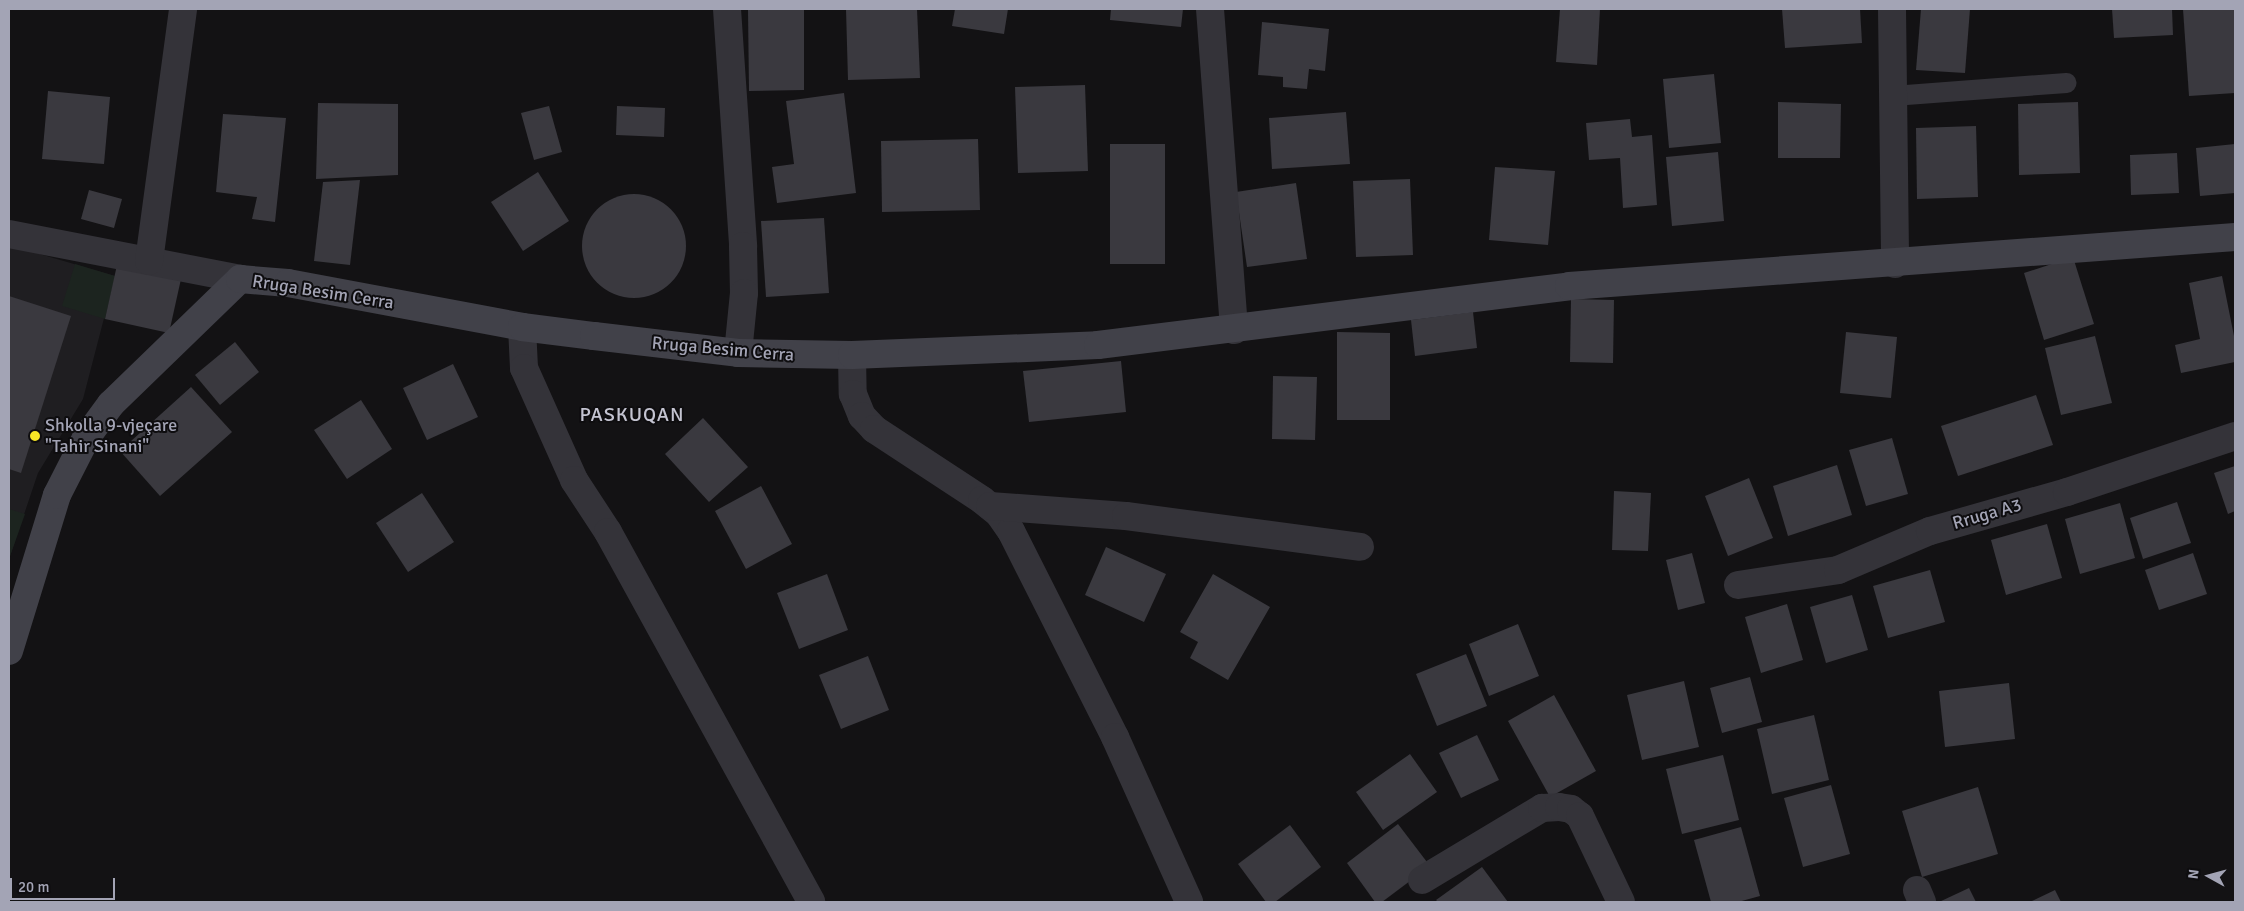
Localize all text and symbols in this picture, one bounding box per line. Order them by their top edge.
street label: Rruga Besim Cerra [251,270,395,314]
street label: Rruga Besim Cerra [651,332,795,366]
district label: PASKUQAN [578,402,686,426]
place label: Shkolla 9-vjeçare "Tahir Sinani" [45,415,177,458]
marker: Shkolla 9-vjeçare "Tahir Sinani" [29,430,41,442]
street label: Rruga A3 [1950,494,2024,534]
north arrow [2184,851,2234,901]
scale bar [12,868,118,900]
text: N [2185,868,2203,880]
text: 20 m [18,878,49,896]

